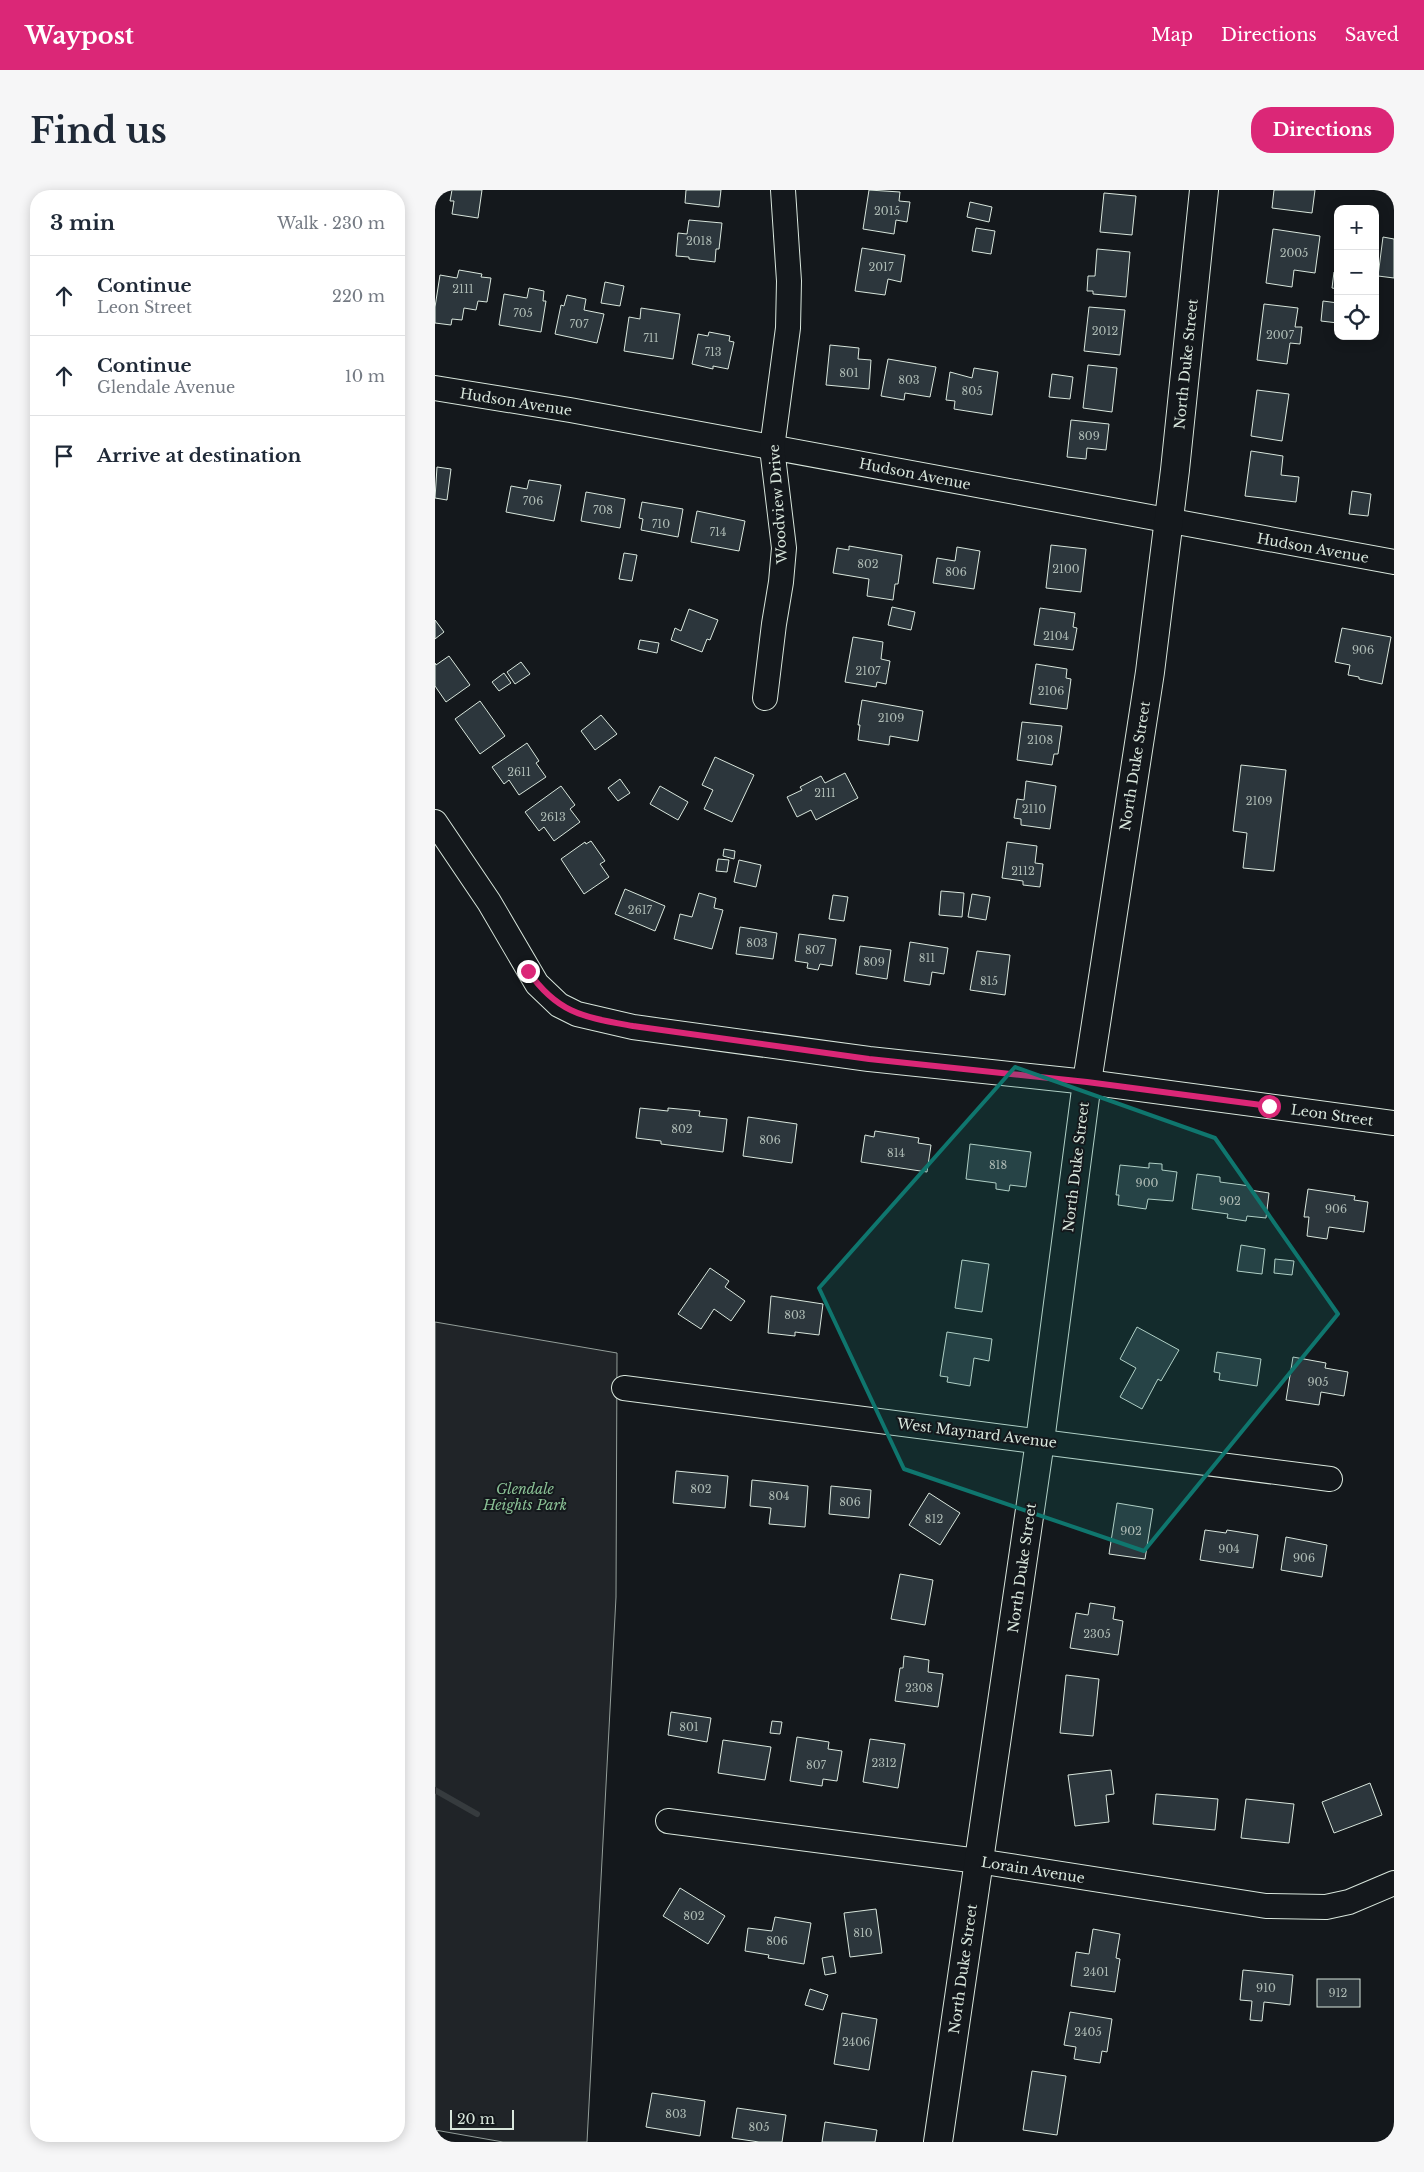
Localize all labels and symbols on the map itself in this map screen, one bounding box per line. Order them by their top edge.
house number: 2015 [874,204,900,218]
house number: 2018 [686,234,712,248]
house number: 2005 [1280,246,1308,260]
house number: 2017 [868,260,894,274]
house number: 2111 [452,282,474,296]
street label: North Duke Street [1170,297,1202,430]
house number: 705 [513,306,533,320]
house number: 707 [570,317,589,331]
house number: 2012 [1092,324,1118,338]
house number: 2007 [1266,328,1294,342]
house number: 711 [643,331,659,345]
house number: 713 [704,345,722,359]
house number: 801 [839,366,859,380]
house number: 803 [898,373,920,387]
street label: Hudson Avenue [459,384,573,420]
house number: 805 [962,384,982,398]
house number: 809 [1078,429,1100,443]
street label: Woodview Drive [765,444,791,565]
street label: Hudson Avenue [858,454,972,494]
house number: 706 [523,494,543,508]
house number: 708 [593,503,613,517]
house number: 710 [652,517,670,531]
house number: 714 [710,525,726,539]
street label: Hudson Avenue [1256,529,1370,567]
house number: 802 [857,557,879,571]
house number: 2100 [1052,562,1080,576]
house number: 806 [945,565,967,579]
house number: 2104 [1043,629,1069,643]
house number: 906 [1352,643,1374,657]
house number: 2107 [855,664,881,678]
house number: 2106 [1038,684,1064,698]
street label: North Duke Street [1116,699,1154,832]
house number: 2109 [878,711,904,725]
house number: 2108 [1027,733,1053,747]
house number: 2611 [507,765,531,779]
house number: 2111 [814,786,836,800]
house number: 2109 [1246,794,1272,808]
house number: 2110 [1022,802,1046,816]
house number: 2613 [540,810,566,824]
house number: 2112 [1011,864,1035,878]
house number: 2617 [628,903,653,917]
house number: 803 [746,936,768,950]
house number: 807 [805,943,825,957]
house number: 811 [919,951,935,965]
house number: 809 [863,955,885,969]
route end [517,960,540,983]
house number: 815 [980,974,998,988]
route start [1258,1095,1281,1118]
street label: North Duke Street [1059,1100,1093,1233]
street label: Leon Street [1290,1100,1375,1130]
house number: 802 [671,1122,693,1136]
house number: 806 [759,1133,781,1147]
house number: 814 [887,1146,905,1160]
house number: 818 [989,1158,1007,1172]
house number: 900 [1136,1176,1159,1190]
house number: 902 [1219,1194,1241,1208]
house number: 906 [1325,1202,1347,1216]
house number: 803 [784,1308,806,1322]
house number: 905 [1307,1375,1329,1389]
street label: West Maynard Avenue [895,1414,1058,1452]
park label: Glendale Heights Park [482,1480,567,1514]
house number: 802 [690,1482,712,1496]
house number: 804 [769,1489,789,1503]
house number: 806 [839,1495,861,1509]
street label: North Duke Street [1004,1501,1040,1634]
house number: 812 [925,1512,943,1526]
house number: 902 [1120,1524,1142,1538]
house number: 904 [1218,1542,1240,1556]
house number: 906 [1293,1551,1315,1565]
house number: 2305 [1083,1627,1111,1641]
house number: 2308 [905,1681,933,1695]
house number: 801 [679,1720,699,1734]
house number: 2312 [871,1756,897,1770]
house number: 807 [806,1758,826,1772]
street label: Lorain Avenue [980,1853,1086,1887]
street label: North Duke Street [945,1902,981,2035]
house number: 802 [683,1909,705,1923]
house number: 810 [853,1926,873,1940]
house number: 806 [766,1934,788,1948]
house number: 2401 [1083,1965,1109,1979]
house number: 910 [1256,1981,1276,1995]
house number: 912 [1329,1986,1348,2000]
house number: 2405 [1074,2025,1102,2039]
house number: 2406 [842,2035,870,2049]
scale bar [450,2107,514,2130]
house number: 803 [665,2107,687,2121]
house number: 805 [749,2120,769,2134]

